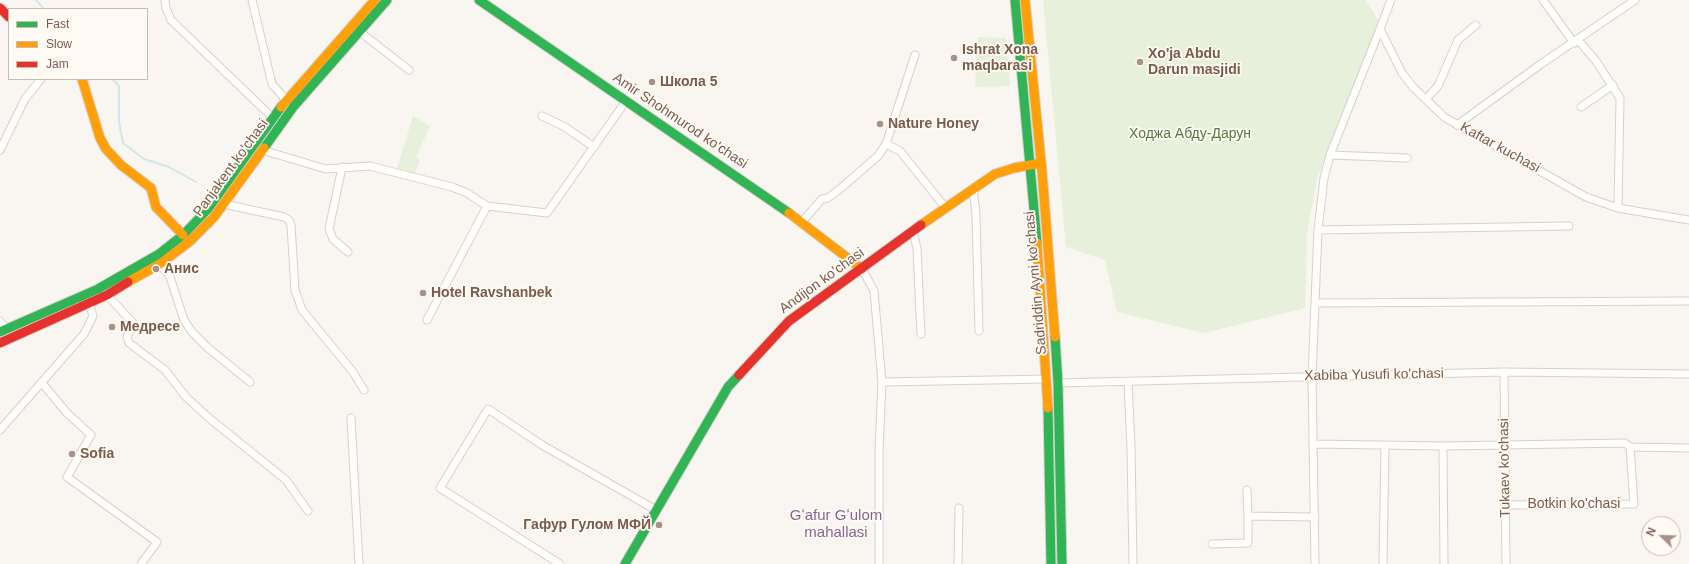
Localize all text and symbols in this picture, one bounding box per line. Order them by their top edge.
legend [8,8,148,80]
text: Fast [46,17,69,31]
text: Slow [46,37,72,51]
place label: Ishrat Хоnа mаqbаrasi [962,42,1038,74]
place label: Xo'ja Abdu Darun masjidi [1148,46,1241,78]
marker: Ishrat Хоnа mаqbаrasi [949,53,959,63]
text: Jam [46,57,69,71]
marker: Xo'ja Abdu Darun masjidi [1135,57,1145,67]
street label: Amir Shohmurod ko'chasi [609,70,751,172]
place label: Школа 5 [660,74,717,90]
marker: Школа 5 [647,77,657,87]
street label: Panjakent ko'chasi [190,116,272,220]
place label: Nature Honey [888,116,979,132]
marker: Nature Honey [875,119,885,129]
street label: Kaftar kuchasi [1457,119,1543,177]
park label: Ходжа Абду-Дарун [1129,126,1251,142]
street label: Sadriddin Ayni ko'chasi [1021,211,1051,355]
street label: Andijon ko'chasi [776,245,868,317]
place label: Анис [164,261,199,277]
marker: Анис [151,264,161,274]
place label: Hotel Ravshanbek [431,285,552,301]
marker: Hotel Ravshanbek [418,288,428,298]
place label: Медресе [120,319,180,335]
marker: Медресе [107,322,117,332]
street label: Xabiba Yusufi ko'chasi [1304,365,1444,385]
street label: Tukaev ko'chasi [1496,418,1514,518]
place label: Sofia [80,446,114,462]
marker: Sofia [67,449,77,459]
street label: Botkin ko'chasi [1528,496,1620,512]
district label: Gʻafur Gʻulom mahallasi [790,507,882,542]
north arrow [1641,516,1681,556]
place label: Гафур Гулом МФЙ [523,517,651,533]
marker: Гафур Гулом МФЙ [654,520,664,530]
text: N [1644,526,1658,538]

